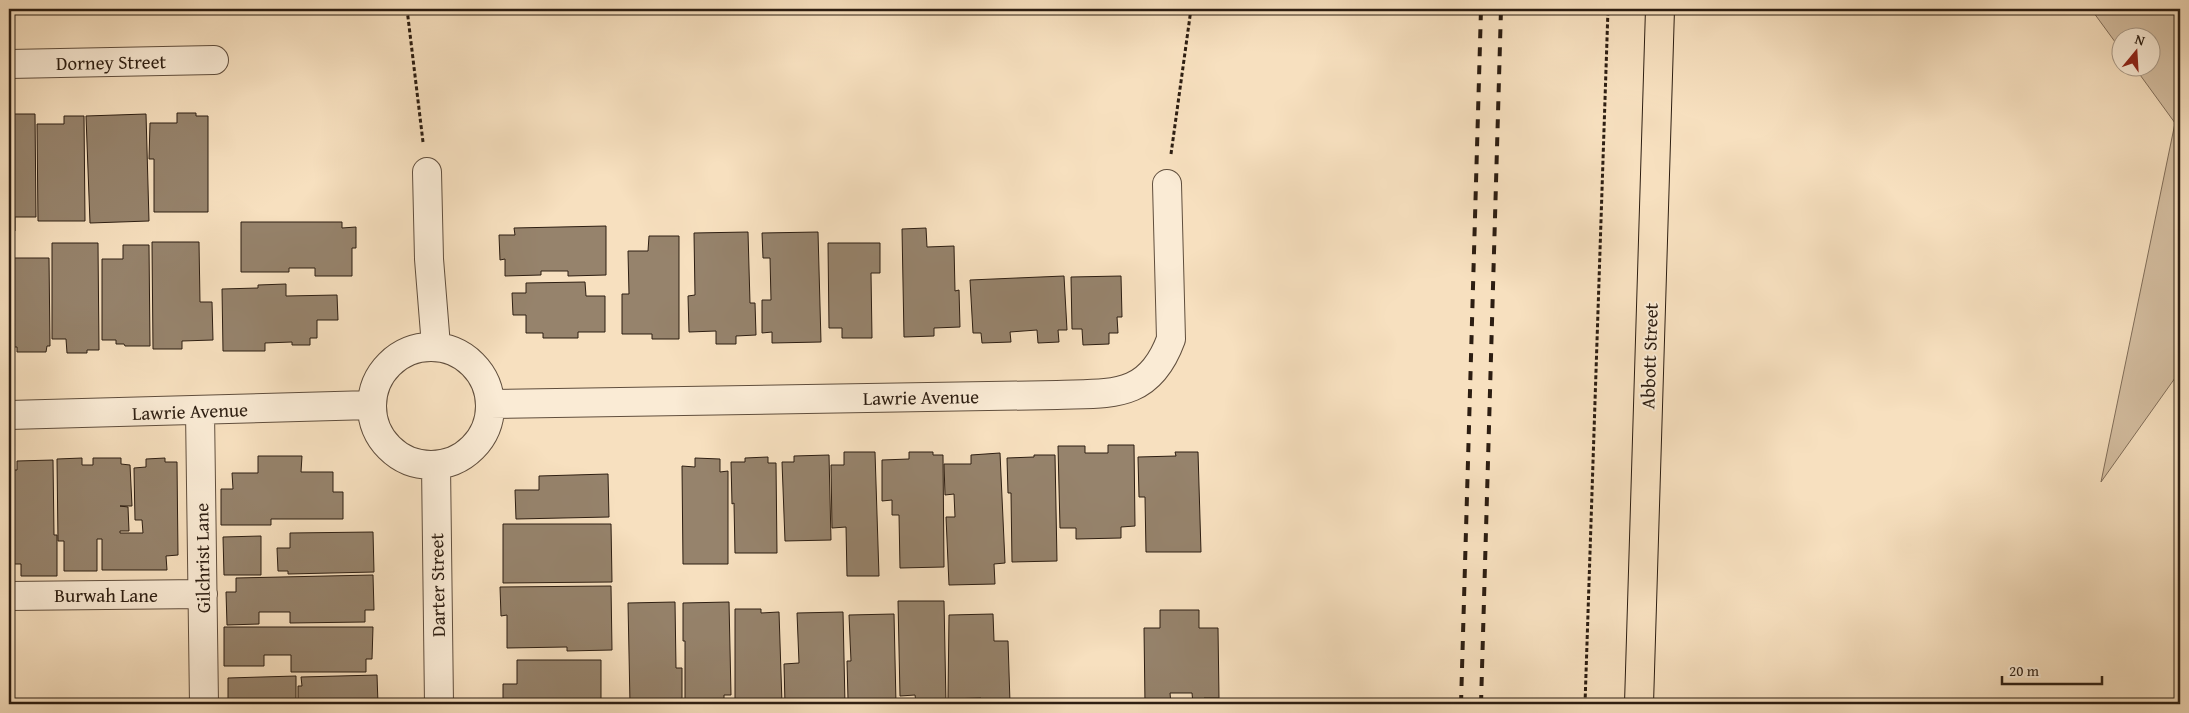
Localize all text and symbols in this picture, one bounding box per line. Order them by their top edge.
north arrow [2112,28,2162,78]
text: N [2132,29,2148,51]
street label: Dorney Street [56,47,167,77]
street label: Abbott Street [1633,302,1665,410]
street label: Lawrie Avenue [863,382,979,412]
street label: Lawrie Avenue [131,395,249,427]
street label: Gilchrist Lane [187,503,217,613]
street label: Darter Street [422,532,452,637]
street label: Burwah Lane [54,581,158,609]
scale bar [2002,653,2102,685]
text: 20 m [2009,660,2040,681]

